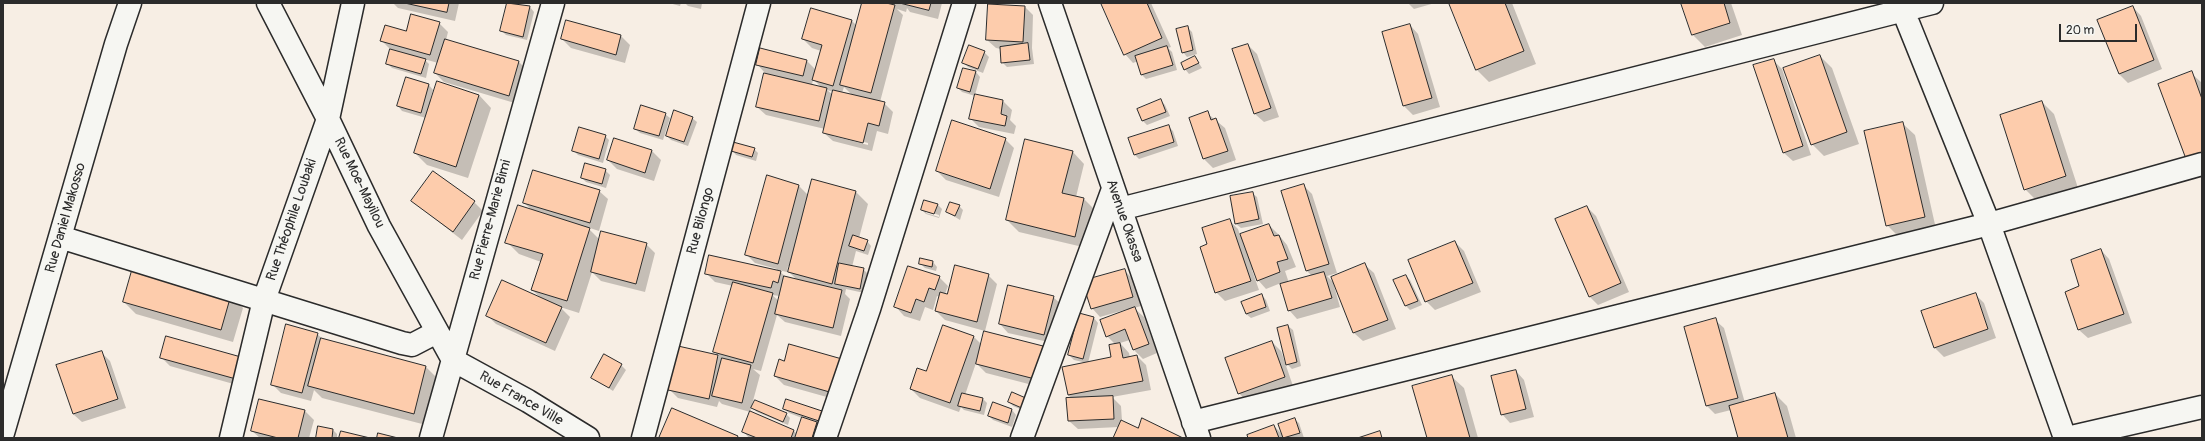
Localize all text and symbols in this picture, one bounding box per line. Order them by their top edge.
scale bar [2061,16,2139,42]
text: 20 m [2066,23,2094,38]
street label: Rue Moe-Mayilou [330,135,388,231]
street label: Rue Théophile Loubaki [263,157,321,283]
street label: Rue Pierre-Marie Bimi [467,158,515,282]
street label: Rue Daniel Makosso [42,161,90,275]
street label: Avenue Okassa [1102,177,1146,265]
street label: Rue Bilongo [684,186,718,256]
street label: Rue France Ville [476,368,566,430]

